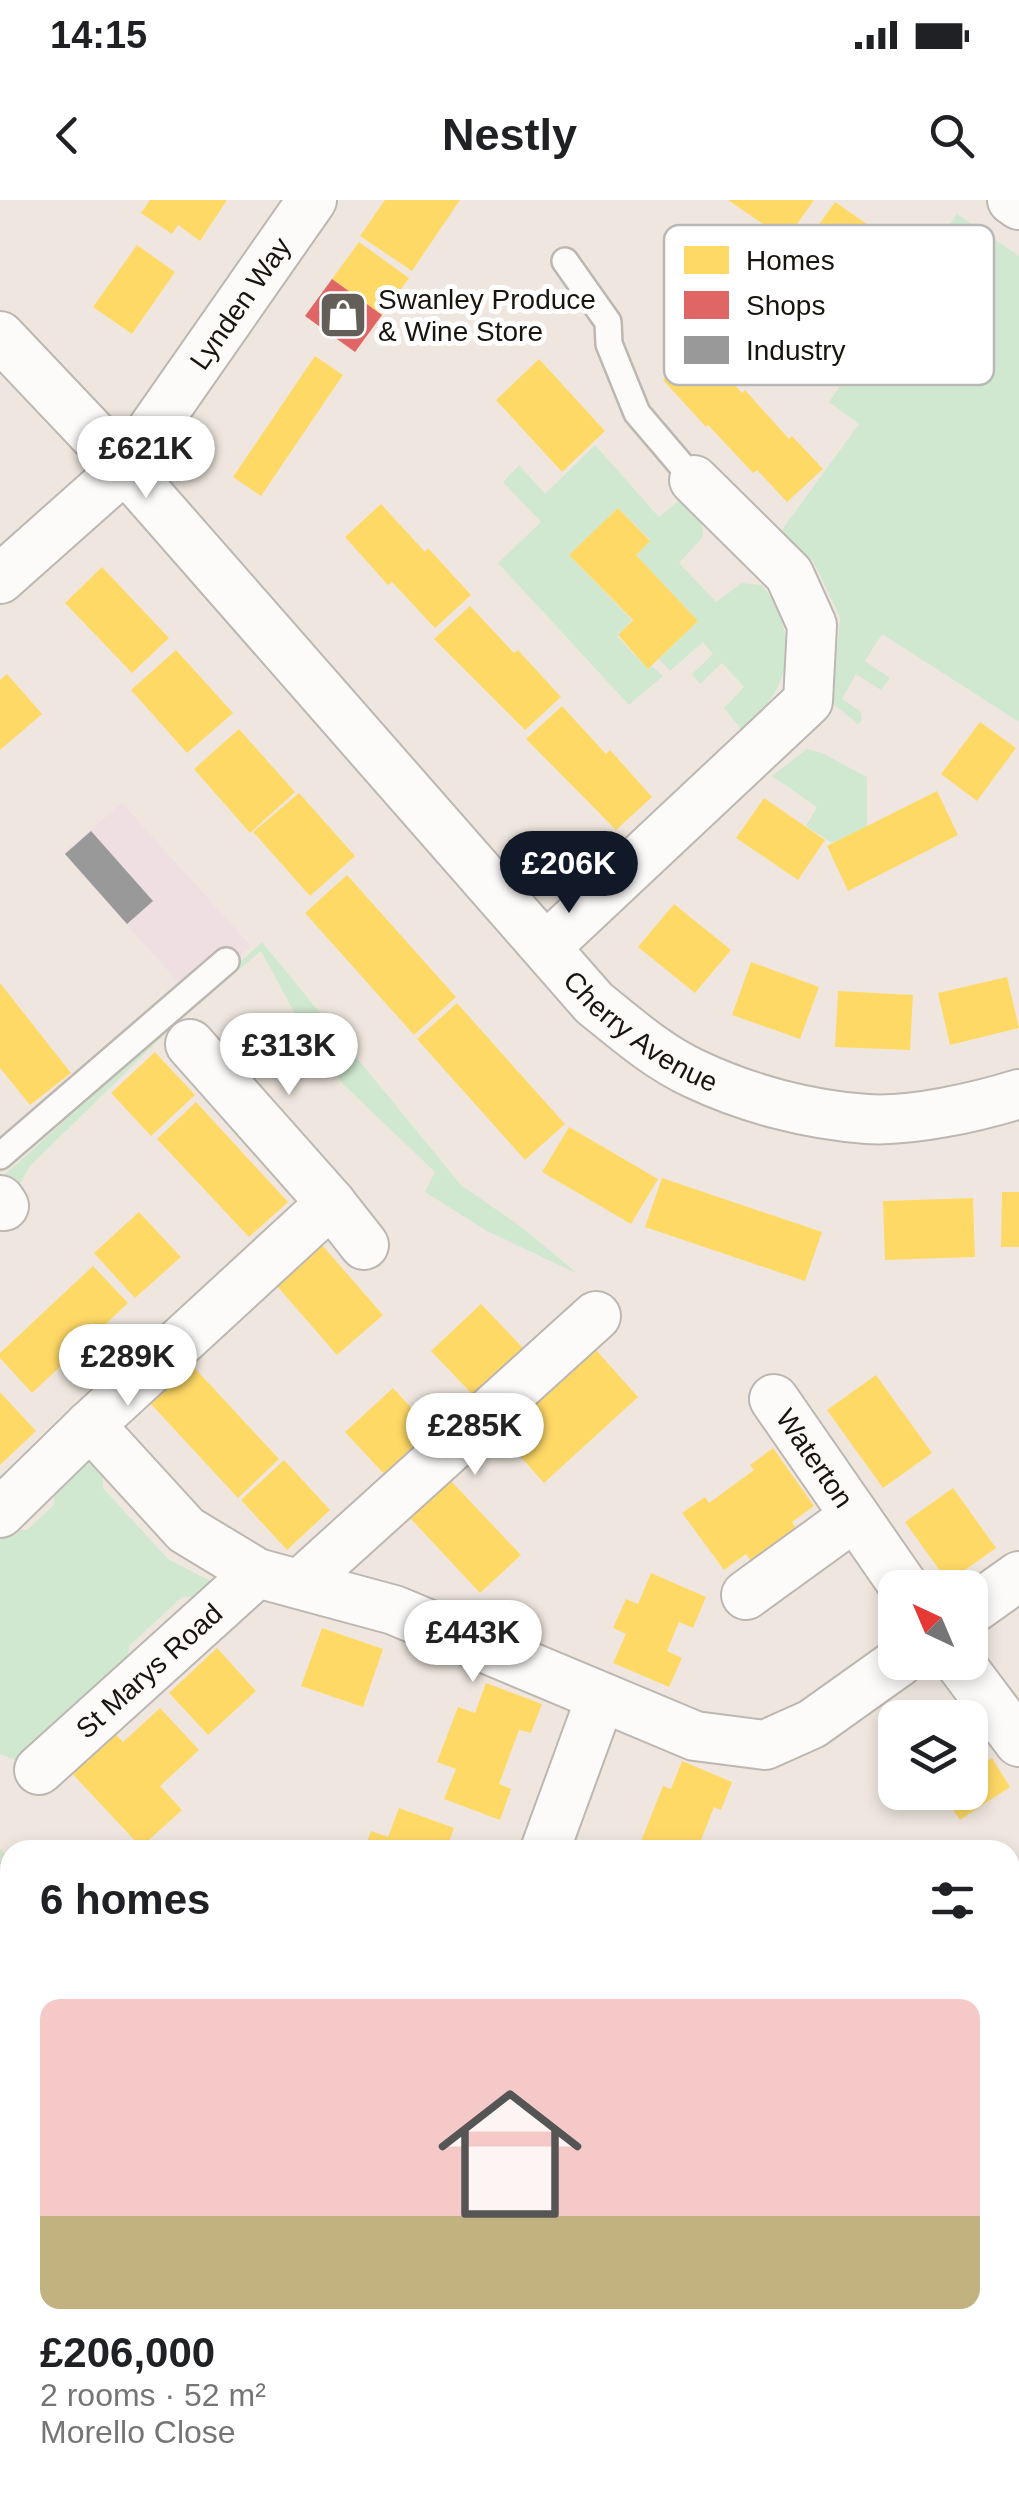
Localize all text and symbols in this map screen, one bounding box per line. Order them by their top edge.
text: 14:15 [50,14,147,56]
icon: back [40,108,95,163]
icon: search [924,108,979,163]
text: Nestly [442,109,577,160]
legend [664,225,994,385]
street label: Lynden Way [184,232,297,375]
text: Homes [746,245,835,276]
place label: Swanley Produce & Wine Store [378,284,596,347]
shop icon: Swanley Produce & Wine Store [317,289,369,341]
text: Shops [746,290,825,321]
text: Industry [746,335,846,366]
pin: £621K [76,416,216,501]
text: £621K [99,430,193,466]
pin: £206K [499,831,639,916]
text: £206K [522,845,616,881]
street label: Cherry Avenue [557,965,722,1098]
pin: £313K [219,1013,359,1098]
text: £313K [242,1027,336,1063]
pin: £289K [58,1324,198,1409]
text: £289K [81,1338,175,1374]
pin: £285K [405,1393,545,1478]
street label: Waterton [770,1403,859,1514]
text: £285K [428,1407,522,1443]
north arrow [878,1570,988,1680]
map controls [878,1570,988,1810]
street label: St Marys Road [70,1598,228,1745]
pin: £443K [403,1600,543,1685]
text: £443K [426,1614,520,1650]
button: layers [878,1700,988,1810]
icon: filters [925,1873,980,1928]
text: 6 homes [40,1876,210,1923]
icon: home [420,2064,600,2244]
text: £206,000 [40,2329,215,2376]
text: 2 rooms · 52 m² [40,2377,266,2413]
text: Morello Close [40,2414,236,2450]

